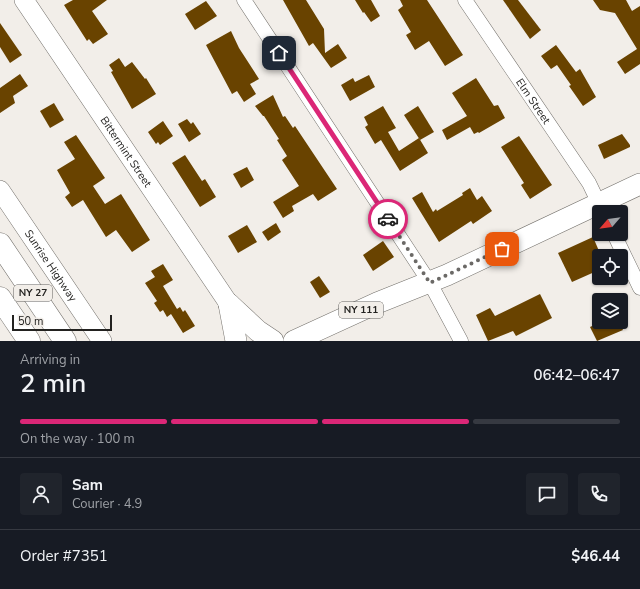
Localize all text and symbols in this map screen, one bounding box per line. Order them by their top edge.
pin [262,36,296,70]
icon: home [268,42,290,64]
street label: Elm Street [513,75,554,127]
street label: Bittermint Street [97,113,156,190]
courier [368,199,408,239]
north arrow [592,205,628,241]
map controls [592,205,628,329]
icon: car [377,208,399,230]
street label: Sunrise Highway [21,226,81,305]
pin [485,232,519,266]
icon: bag [491,238,513,260]
button: locate [592,249,628,285]
road number: NY 27 [14,285,52,301]
button: layers [592,293,628,329]
road number: NY 111 [339,302,383,318]
scale bar [12,313,112,332]
text: 50 m [18,314,43,329]
text: Arriving in [20,351,80,369]
text: 06:42–06:47 [533,365,620,385]
text: 2 min [20,366,86,401]
text: On the way · 100 m [20,430,135,448]
button: person [20,473,62,515]
button: chat [526,473,568,515]
button: phone [578,473,620,515]
text: Sam [72,475,103,495]
text: Courier · 4.9 [72,495,142,513]
text: Order #7351 [20,546,108,566]
text: $46.44 [571,546,620,566]

